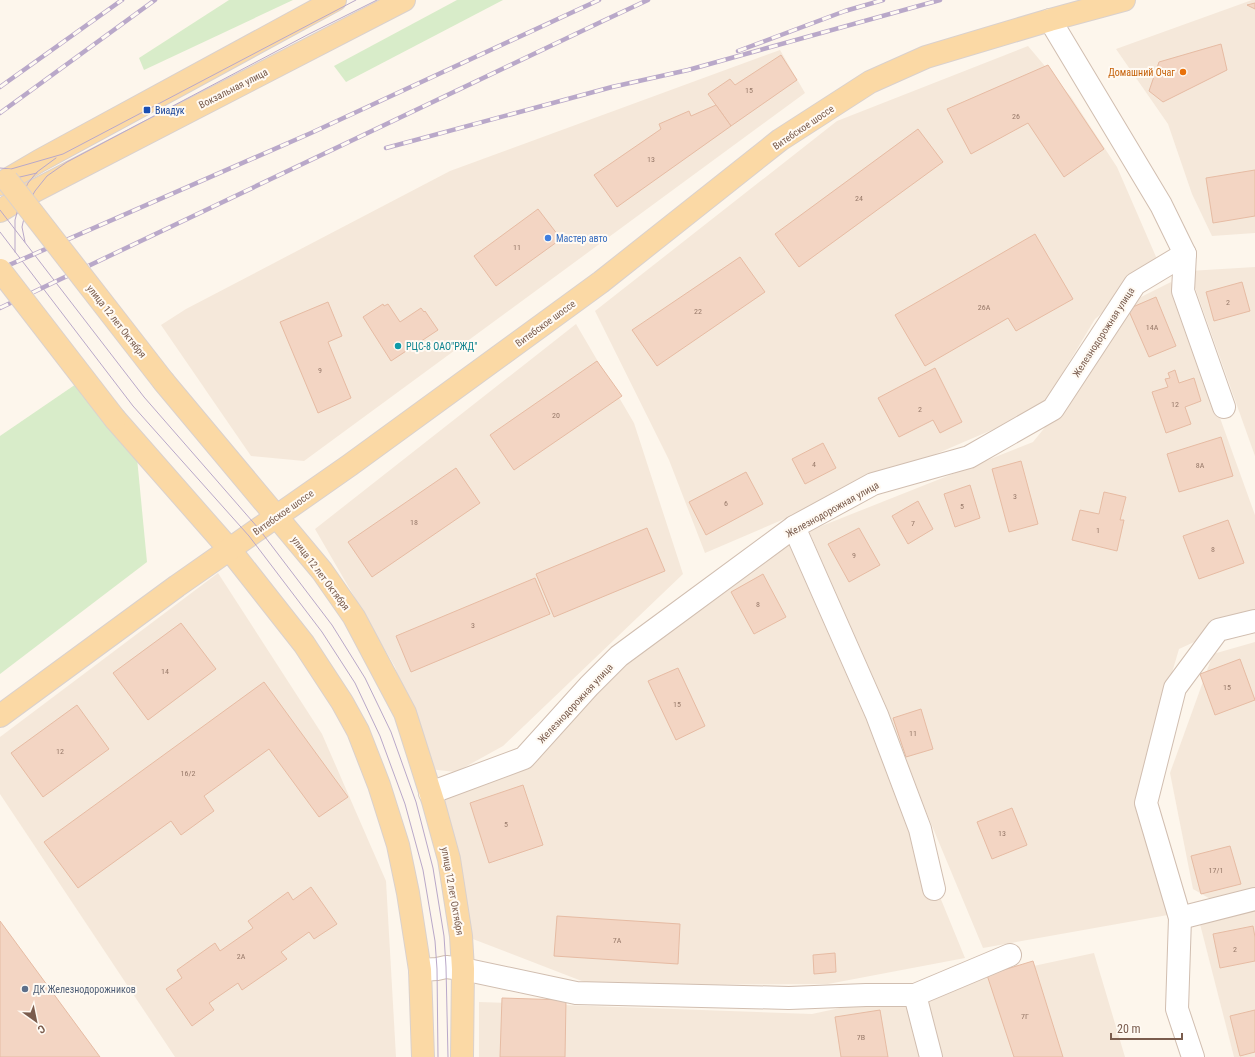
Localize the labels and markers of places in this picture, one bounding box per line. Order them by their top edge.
place label: Домашний Очаг [1108,67,1175,78]
marker: Домашний Очаг [1178,67,1188,77]
marker: Виадук [142,105,152,115]
place label: Виадук [155,105,185,116]
marker: Мастер авто [543,233,553,243]
place label: Мастер авто [556,233,608,244]
marker: РЦС-8 ОАО"РЖД" [393,341,403,351]
place label: РЦС-8 ОАО"РЖД" [406,341,477,352]
marker: ДК Железнодорожников [20,984,30,994]
place label: ДК Железнодорожников [33,984,136,995]

